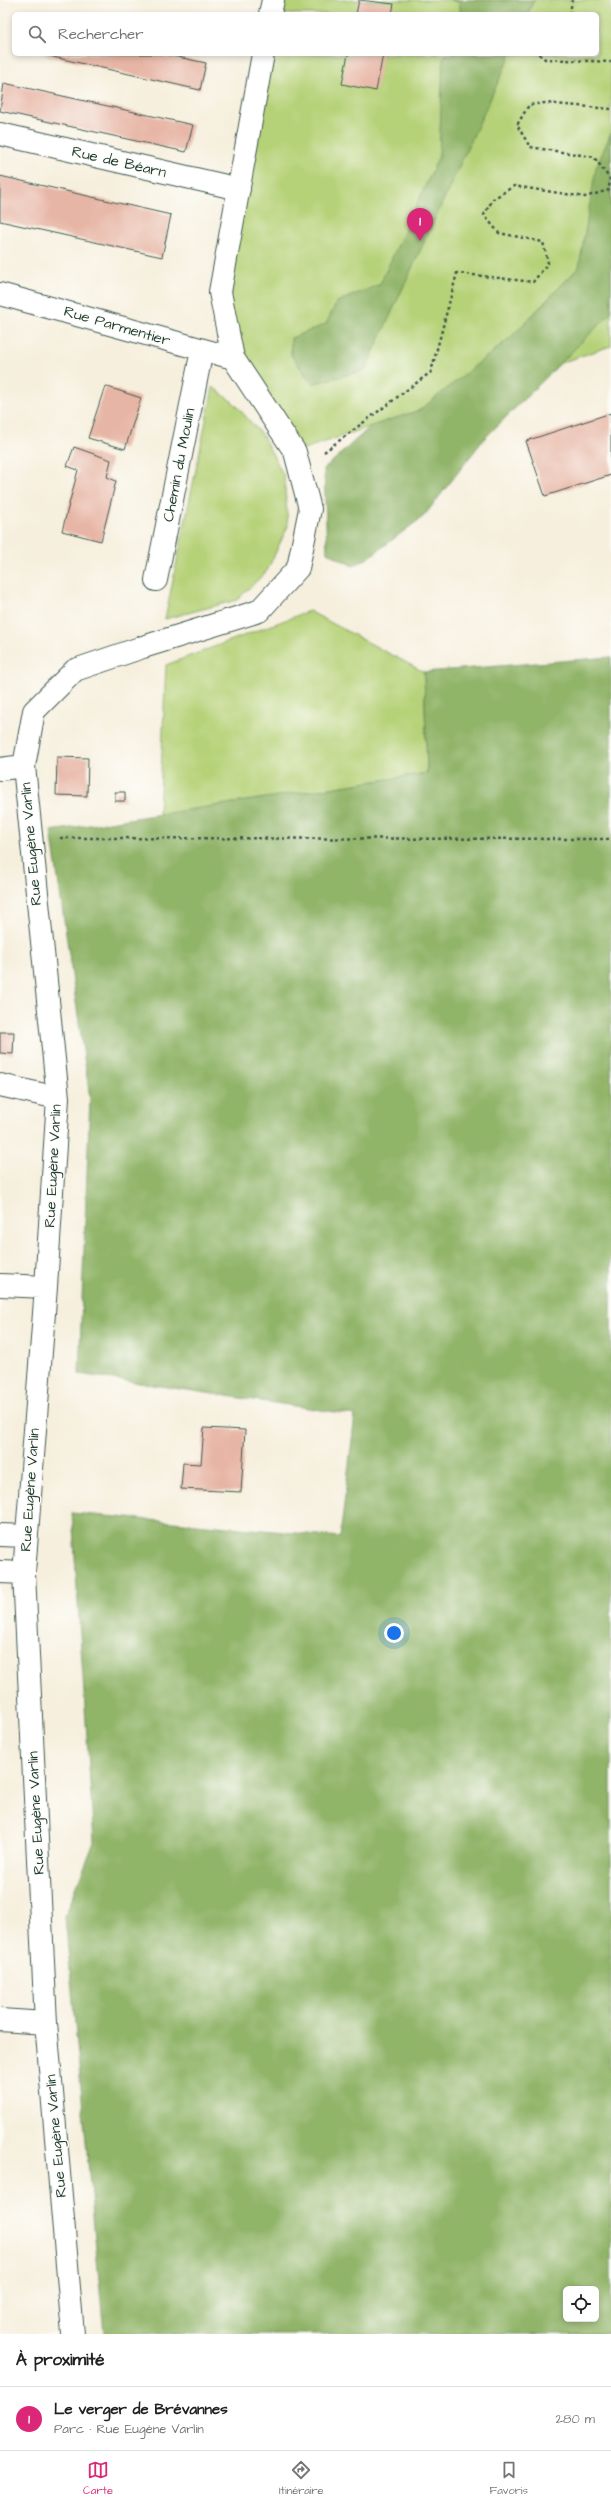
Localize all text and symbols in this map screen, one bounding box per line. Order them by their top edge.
search box [12,12,599,56]
icon: search [26,23,48,45]
text: Rechercher [58,24,143,45]
street label: Rue de Béarn [70,141,169,183]
pin: 1 [407,208,433,241]
street label: Rue Parmentier [61,301,173,351]
street label: Chemin du Moulin [158,406,200,524]
street label: Rue Eugène Varlin [15,781,48,907]
street label: Rue Eugène Varlin [39,1103,68,1228]
street label: Rue Eugène Varlin [15,1427,46,1553]
your location [384,1623,404,1643]
street label: Rue Eugène Varlin [22,1750,51,1875]
street label: Rue Eugène Varlin [40,2073,73,2199]
map controls [563,2286,599,2322]
button: locate [563,2286,599,2322]
text: À proximité [16,2348,105,2372]
text: Le verger de Brévannes [54,2399,228,2420]
text: 1 [28,2410,30,2428]
text: 280 m [556,2410,595,2428]
text: Parc · Rue Eugène Varlin [54,2420,204,2438]
tab: Carte [83,2459,113,2498]
tab: Itinéraire [279,2459,324,2498]
tab: Favoris [490,2459,528,2498]

